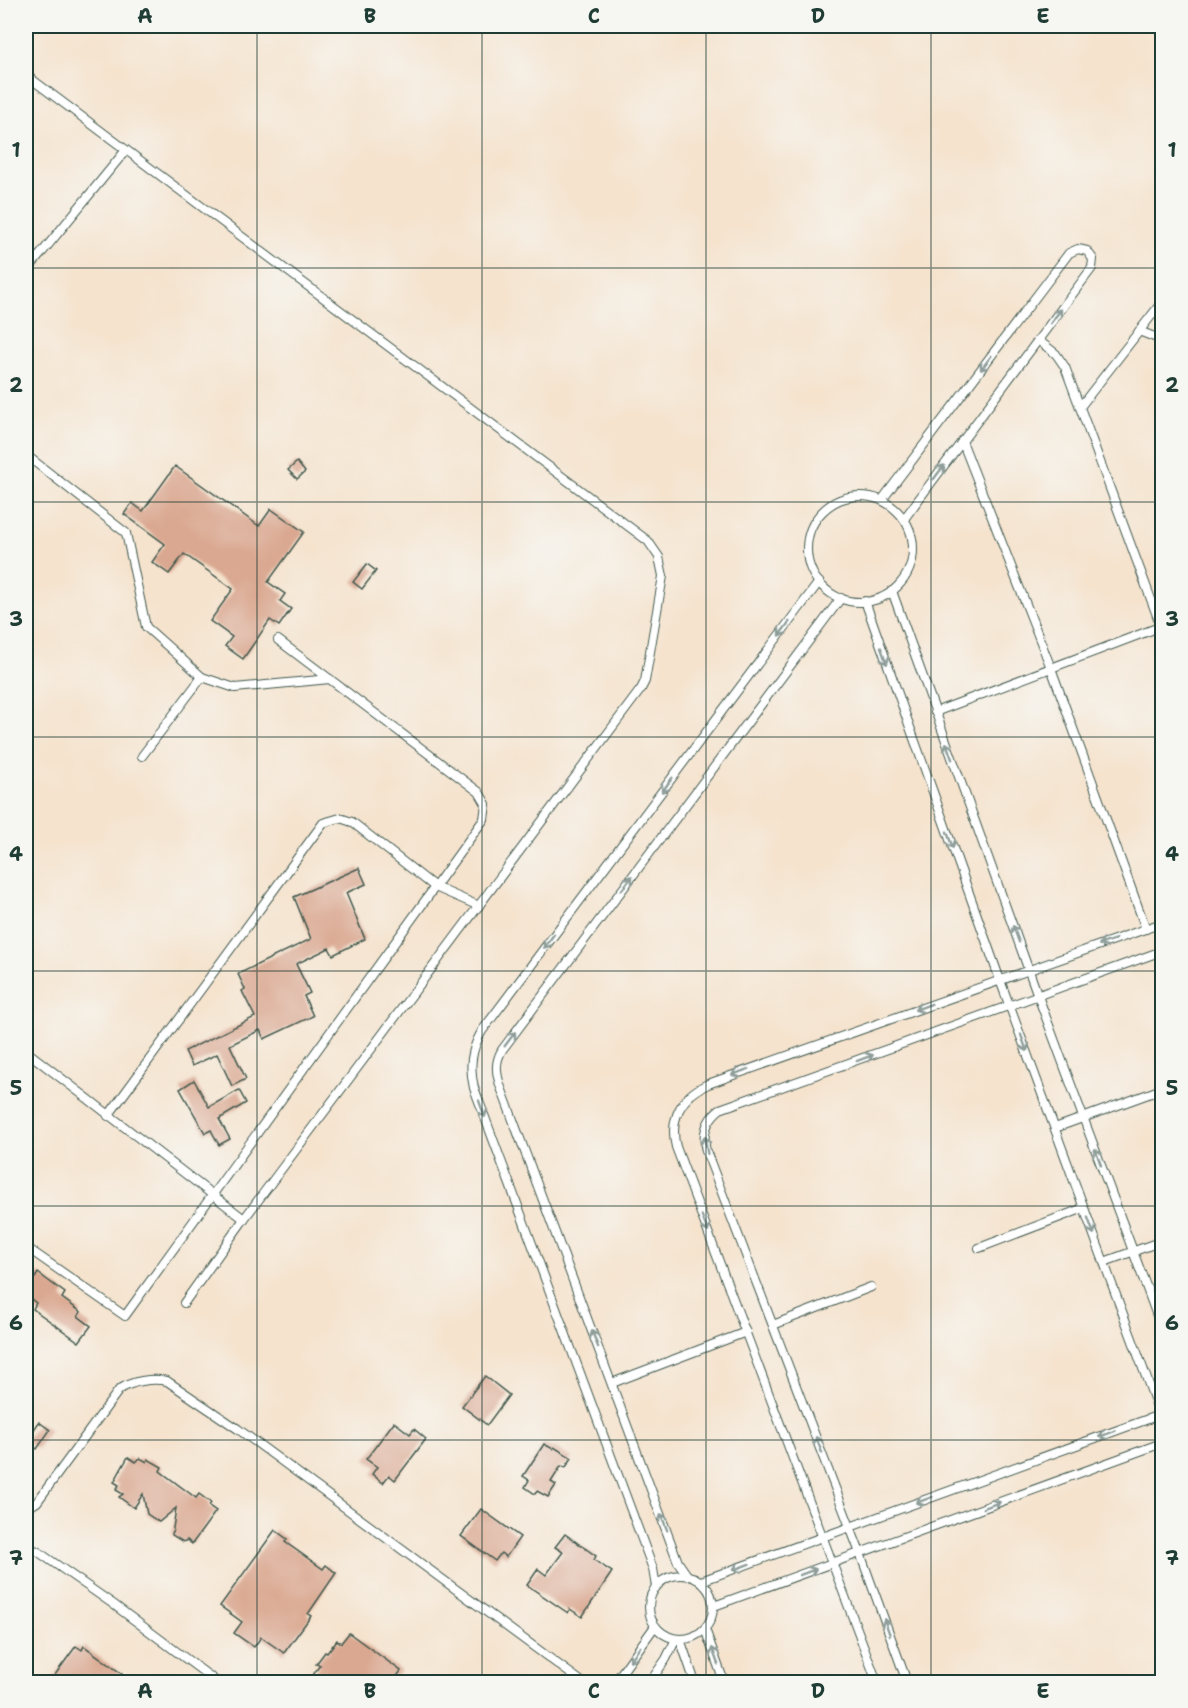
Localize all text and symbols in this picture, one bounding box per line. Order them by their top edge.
text: A [137,3,153,29]
text: B [364,3,376,29]
text: C [588,3,600,29]
text: D [811,3,825,29]
text: E [1036,3,1050,29]
text: 1 [11,137,21,163]
text: 1 [1167,137,1177,163]
one-way arrow [1050,308,1062,324]
one-way arrow [979,355,992,371]
text: 2 [9,372,23,398]
text: 2 [1165,372,1179,398]
one-way arrow [932,464,945,480]
text: 3 [9,606,23,632]
text: 3 [1165,606,1179,632]
one-way arrow [777,620,790,636]
one-way arrow [880,647,891,665]
one-way arrow [943,742,954,761]
one-way arrow [660,776,673,792]
one-way arrow [946,830,957,849]
text: 4 [9,841,23,867]
text: 4 [1165,841,1179,867]
one-way arrow [621,876,633,892]
one-way arrow [1009,926,1020,944]
one-way arrow [543,932,556,948]
one-way arrow [1098,938,1117,949]
one-way arrow [914,1003,933,1014]
one-way arrow [504,1032,516,1048]
one-way arrow [1019,1033,1030,1052]
one-way arrow [855,1051,874,1062]
one-way arrow [731,1068,749,1079]
text: 5 [10,1075,22,1101]
text: 5 [1166,1075,1178,1101]
one-way arrow [477,1099,488,1118]
one-way arrow [700,1135,711,1155]
one-way arrow [1092,1148,1103,1166]
one-way arrow [701,1215,712,1233]
one-way arrow [1086,1216,1097,1235]
text: 6 [9,1310,23,1336]
text: 6 [1165,1310,1179,1336]
one-way arrow [589,1330,600,1349]
one-way arrow [1099,1430,1117,1441]
one-way arrow [813,1436,824,1455]
one-way arrow [915,1496,934,1507]
one-way arrow [982,1499,1001,1510]
one-way arrow [657,1513,668,1531]
text: 7 [9,1545,23,1571]
text: 7 [1165,1545,1179,1571]
one-way arrow [732,1562,751,1573]
one-way arrow [799,1565,817,1576]
one-way arrow [881,1619,892,1637]
one-way arrow [629,1646,641,1662]
one-way arrow [708,1647,719,1666]
text: A [137,1678,153,1704]
text: B [364,1678,376,1704]
text: C [588,1678,600,1704]
text: D [811,1678,825,1704]
text: E [1036,1678,1050,1704]

